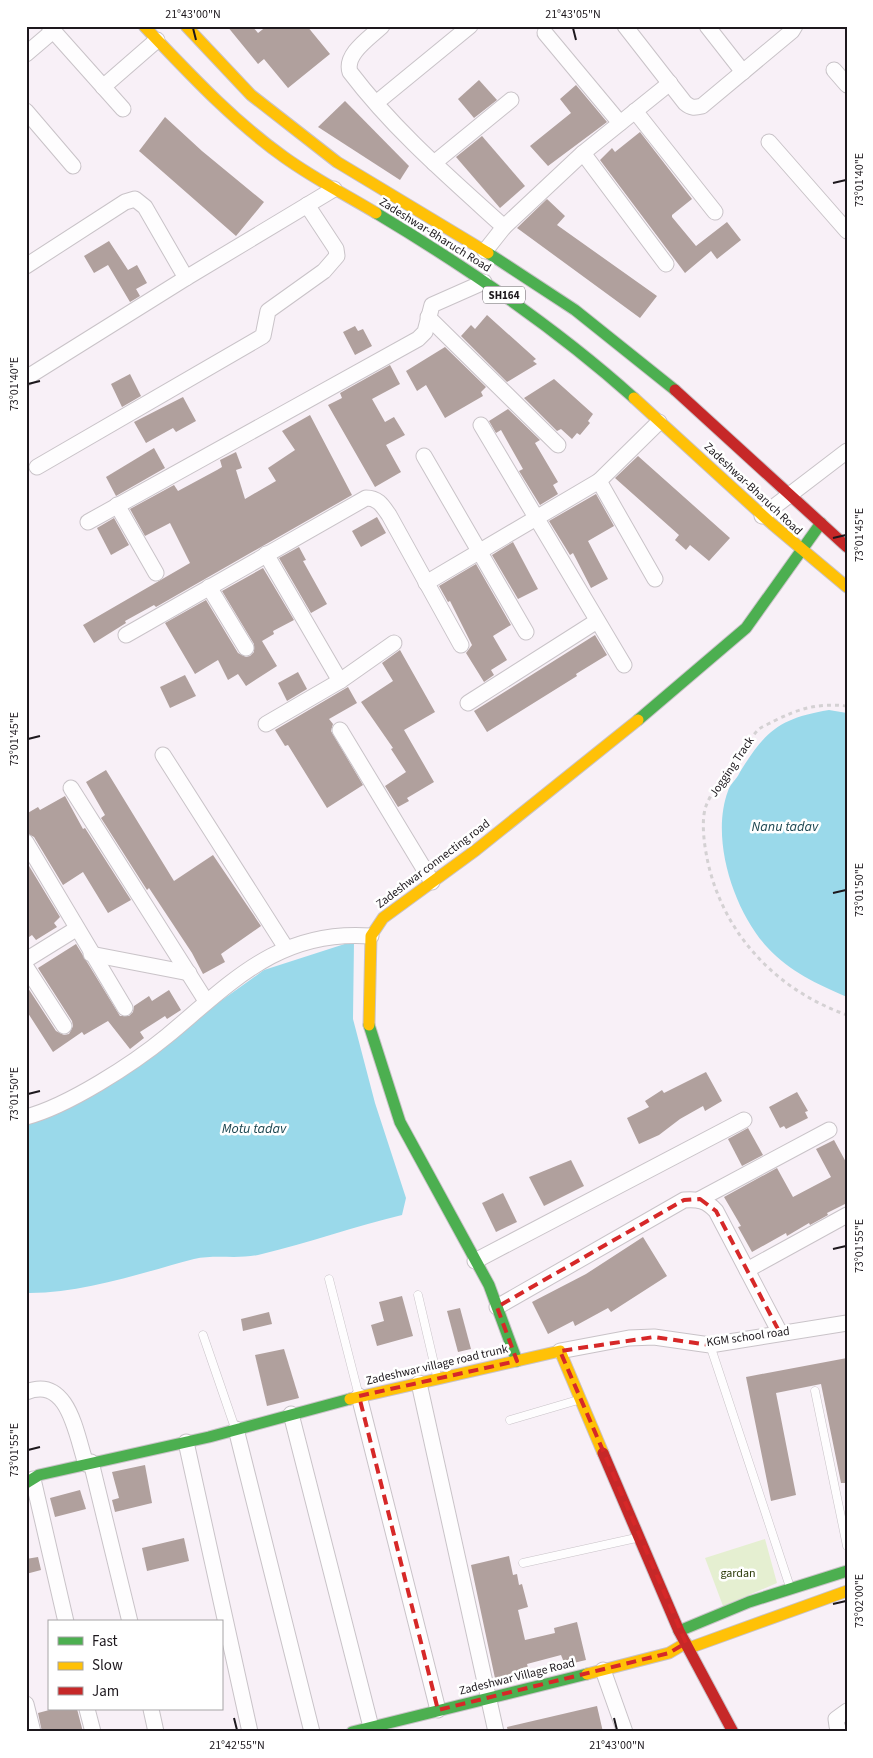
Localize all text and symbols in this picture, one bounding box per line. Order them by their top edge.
text: 21°43'00"N [165,6,221,23]
text: 21°43'05"N [545,6,601,23]
text: 73°01'40"E [851,153,868,207]
street label: Zadeshwar-Bharuch Road [376,194,494,276]
road number: SH164 [483,286,525,304]
text: 73°01'40"E [6,357,23,411]
street label: Zadeshwar-Bharuch Road [700,439,806,539]
text: 73°01'45"E [851,508,868,562]
text: 73°01'45"E [6,712,23,766]
street label: Jogging Track [706,733,759,801]
street label: Zadeshwar connecting road [372,815,494,913]
water label: Nanu tadav [752,817,819,837]
text: 73°01'50"E [851,863,868,917]
text: 73°01'50"E [6,1067,23,1121]
water label: Motu tadav [222,1119,287,1139]
text: 73°01'55"E [851,1219,868,1273]
street label: KGM school road [705,1323,791,1351]
street label: Zadeshwar village road trunk [364,1340,510,1390]
text: 73°01'55"E [6,1423,23,1477]
park label: gardan [720,1565,756,1582]
text: 73°02'00"E [851,1574,868,1628]
legend [48,1620,222,1710]
text: Fast [92,1631,118,1652]
street label: Zadeshwar Village Road [457,1654,577,1700]
text: Slow [92,1655,123,1676]
text: Jam [92,1681,119,1702]
text: 21°42'55"N [209,1737,265,1754]
text: 21°43'00"N [589,1737,645,1754]

